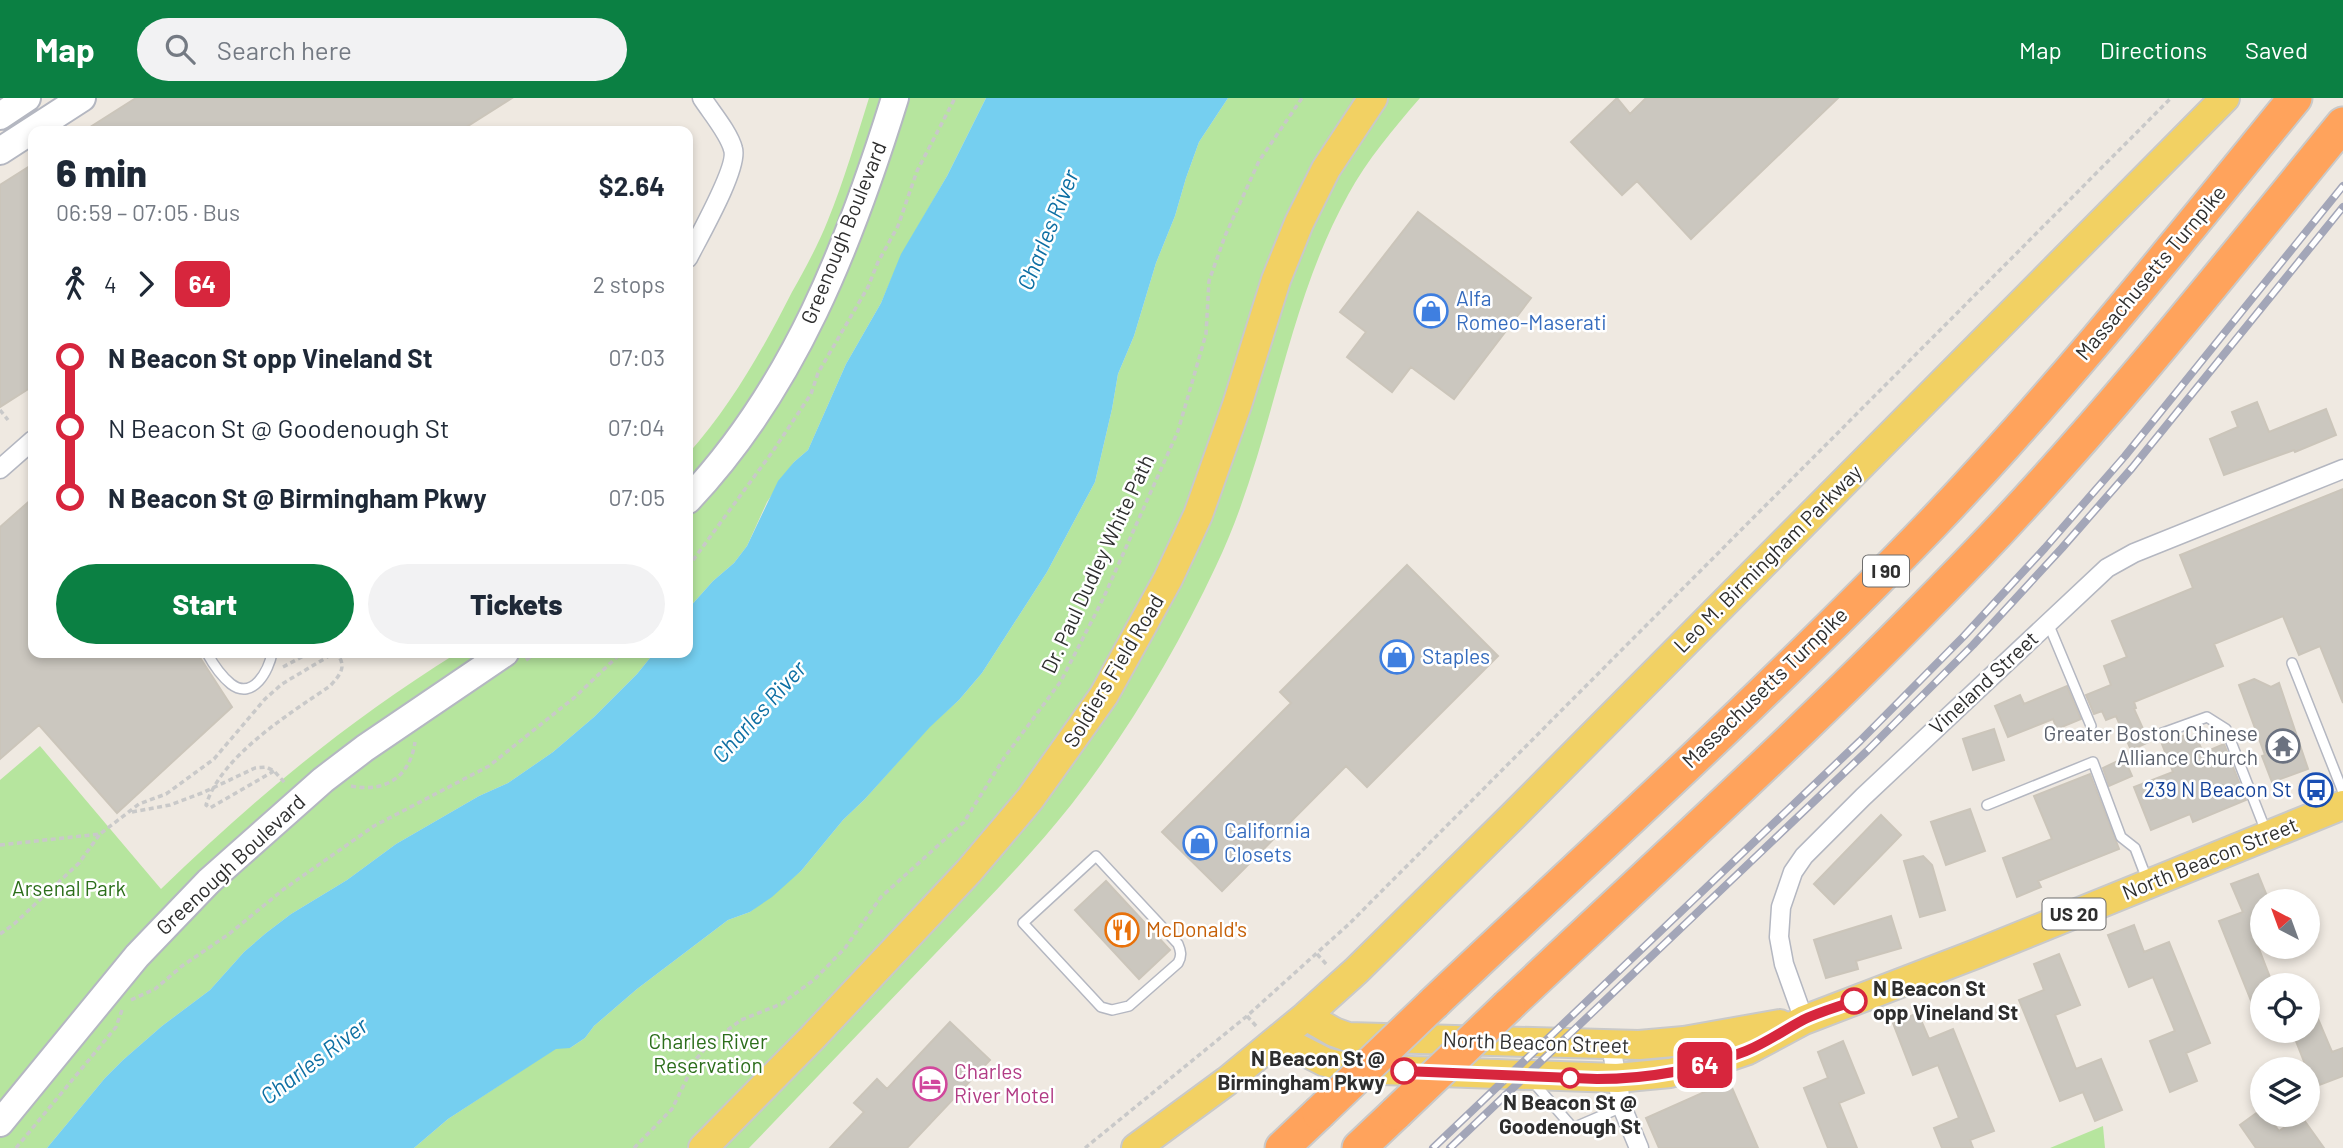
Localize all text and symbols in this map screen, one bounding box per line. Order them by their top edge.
search box [137,18,627,81]
text: Map [35,29,95,69]
icon: search [161,30,199,68]
text: Search here [217,34,352,65]
text: Map [2019,35,2062,64]
text: Directions [2100,35,2207,64]
text: Saved [2245,35,2308,64]
street label: Greenough Boulevard [795,138,891,327]
text: 6 min [56,149,147,195]
water label: Charles River [1010,164,1084,294]
text: $2.64 [599,170,665,201]
street label: Massachusetts Turnpike [2070,180,2230,364]
text: 06:59 – 07:05 · Bus [56,198,240,226]
icon: walk [56,265,94,303]
icon: forward [127,265,165,303]
text: 64 [189,269,216,298]
text: 4 [104,270,117,298]
text: 2 stops [593,270,665,298]
place label: Alfa Romeo-Maserati [1456,285,1607,334]
shop icon: Alfa Romeo-Maserati [1412,292,1450,330]
text: N Beacon St opp Vineland St [108,342,433,373]
text: 07:03 [608,343,665,371]
text: N Beacon St @ Goodenough St [108,412,449,443]
text: 07:04 [608,413,665,441]
street label: Dr. Paul Dudley White Path [1035,450,1158,677]
street label: Leo M. Birmingham Parkway [1668,459,1866,657]
text: N Beacon St @ Birmingham Pkwy [108,482,487,513]
text: 07:05 [609,483,665,511]
road number: I 90 [1863,556,1909,586]
button: Start [56,564,354,644]
button: Tickets [368,564,665,644]
street label: Soldiers Field Road [1057,589,1168,751]
street label: Massachusetts Turnpike [1676,601,1852,772]
street label: Vineland Street [1923,625,2043,739]
shop icon: Staples [1378,638,1416,676]
place label: Staples [1422,643,1490,668]
water label: Charles River [705,654,812,768]
place label: Greater Boston Chinese Alliance Church [2044,720,2258,769]
temple icon: Greater Boston Chinese Alliance Church [2264,727,2302,765]
bus stop icon: 239 N Beacon St [2297,771,2335,809]
place label: 239 N Beacon St [2144,776,2292,801]
street label: Greenough Boulevard [150,788,310,939]
street label: North Beacon Street [2118,811,2301,904]
place label: California Closets [1224,817,1311,866]
shop icon: California Closets [1181,824,1219,862]
park label: Arsenal Park [12,875,126,900]
north arrow [2250,889,2320,959]
map controls [2250,889,2320,1127]
road number: US 20 [2042,898,2106,930]
restaurant icon: McDonald's [1103,911,1141,949]
place label: McDonald's [1146,916,1247,941]
button: locate [2250,973,2320,1043]
place label: N Beacon St opp Vineland St [1873,975,2018,1024]
marker: N Beacon St opp Vineland St [1841,988,1867,1014]
water label: Charles River [254,1010,373,1110]
street label: North Beacon Street [1442,1026,1630,1057]
park label: Charles River Reservation [648,1028,768,1077]
line badge: 64 [1674,1042,1736,1088]
place label: N Beacon St @ Birmingham Pkwy [1217,1045,1385,1094]
text: 64 [1691,1050,1719,1079]
button: layers [2250,1057,2320,1127]
place label: Charles River Motel [954,1058,1055,1107]
marker: N Beacon St @ Birmingham Pkwy [1391,1058,1417,1084]
hotel icon: Charles River Motel [911,1065,949,1103]
marker: N Beacon St @ Goodenough St [1560,1068,1580,1088]
place label: N Beacon St @ Goodenough St [1499,1089,1641,1138]

